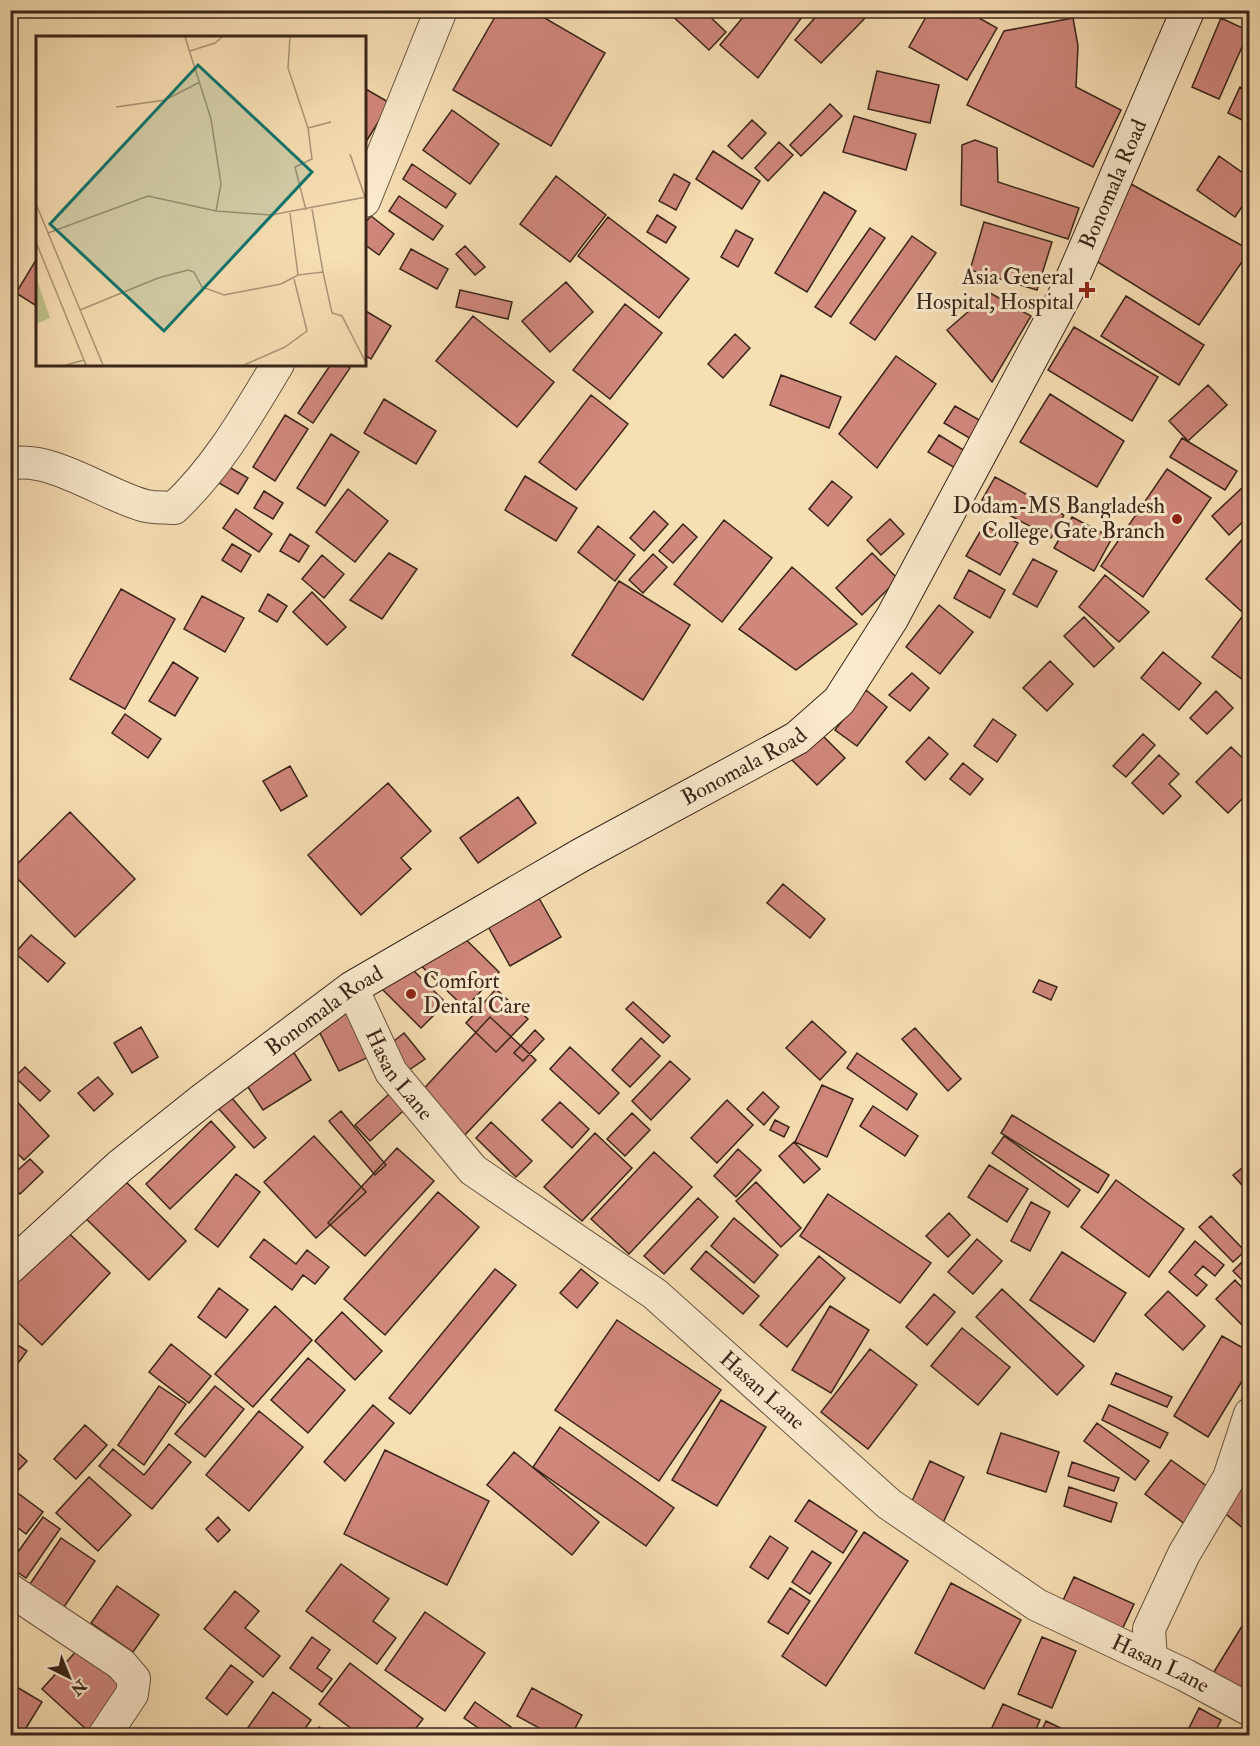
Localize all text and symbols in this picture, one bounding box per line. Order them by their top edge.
inset map [36,36,366,366]
street label: Bonomala Road [1073,115,1153,253]
place label: Asia General Hospital, Hospital [915,263,1074,317]
marker: Asia General Hospital, Hospital [1078,281,1096,299]
place label: Dodam-MS Bangladesh College Gate Branch [953,492,1165,545]
marker: Dodam-MS Bangladesh College Gate Branch [1170,512,1184,526]
street label: Bonomala Road [677,721,813,812]
street label: Bonomala Road [260,959,388,1062]
place label: Comfort Dental Care [423,967,530,1020]
marker: Comfort Dental Care [404,987,418,1001]
street label: Hasan Lane [359,1024,440,1126]
street label: Hasan Lane [714,1345,811,1436]
street label: Hasan Lane [1107,1628,1214,1699]
north arrow [39,1647,99,1707]
text: N [66,1674,91,1700]

